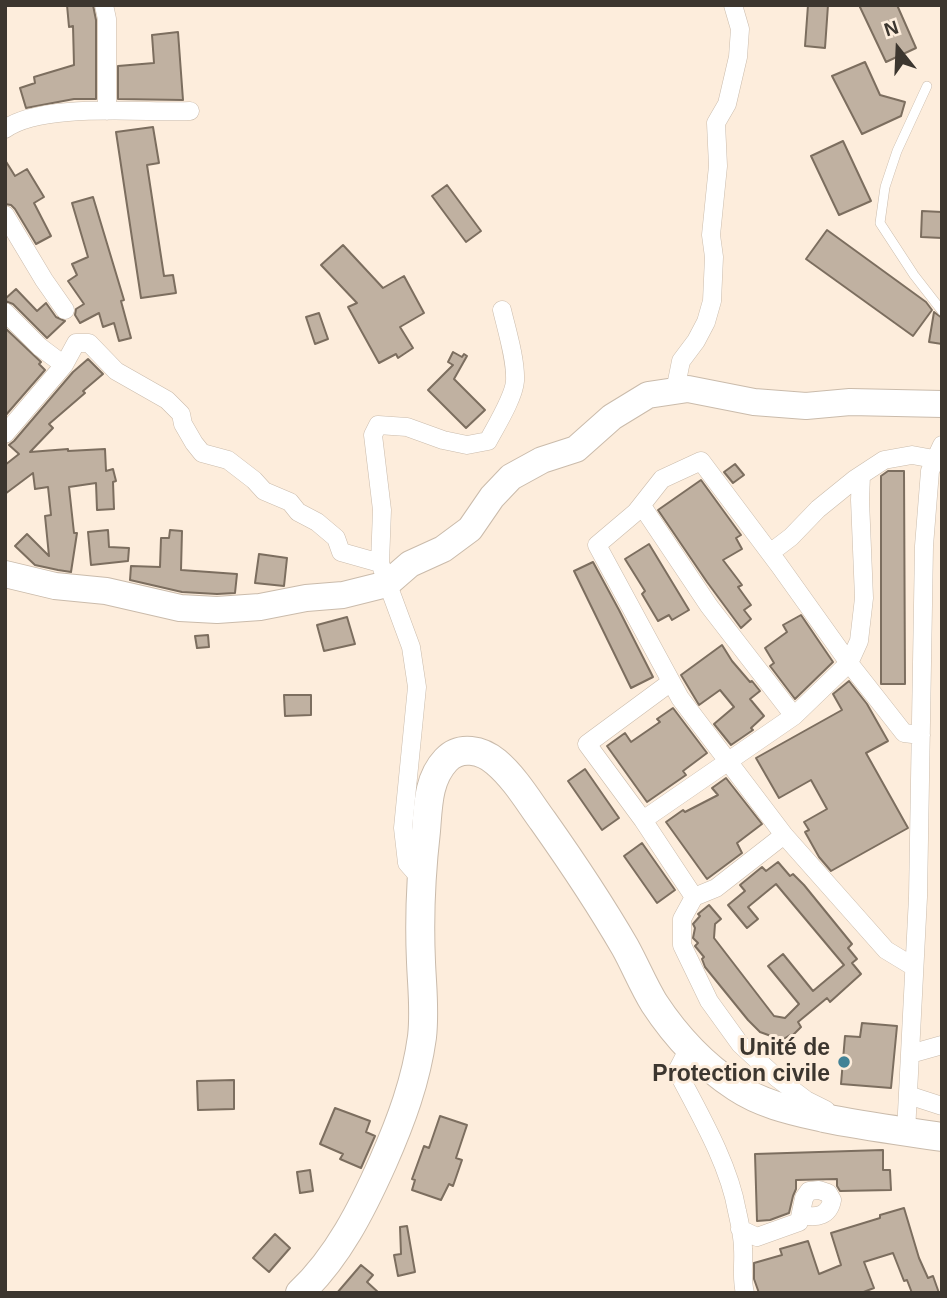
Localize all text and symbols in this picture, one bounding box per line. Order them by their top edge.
north arrow [863,14,933,84]
text: N [882,16,901,41]
place label: Unité de Protection civile [652,1035,830,1089]
marker: Unité de Protection civile [836,1054,852,1070]

